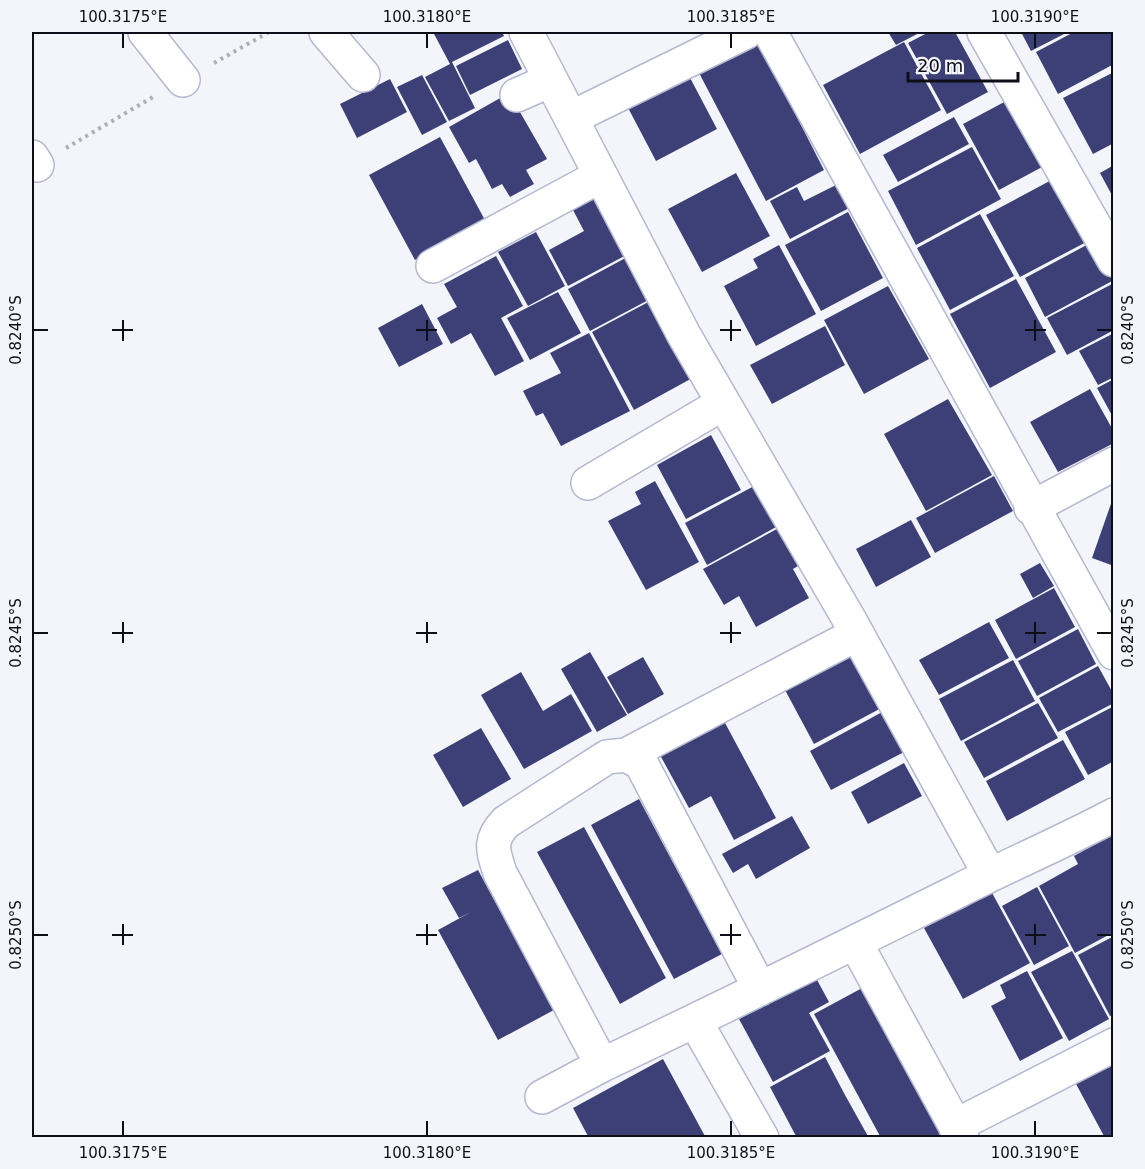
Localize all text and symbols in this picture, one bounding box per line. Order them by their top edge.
text: 100.3175°E [79,8,167,26]
text: 100.3180°E [383,8,471,26]
text: 100.3185°E [687,8,775,26]
text: 100.3190°E [991,8,1079,26]
scale bar [908,45,1018,83]
text: 20 m [917,55,963,76]
text: 0.8240°S [7,295,25,365]
text: 0.8240°S [1119,295,1137,365]
text: 0.8245°S [7,598,25,668]
text: 0.8245°S [1119,598,1137,668]
text: 0.8250°S [7,900,25,970]
text: 0.8250°S [1119,900,1137,970]
text: 100.3175°E [79,1144,167,1162]
text: 100.3180°E [383,1144,471,1162]
text: 100.3185°E [687,1144,775,1162]
text: 100.3190°E [991,1144,1079,1162]

